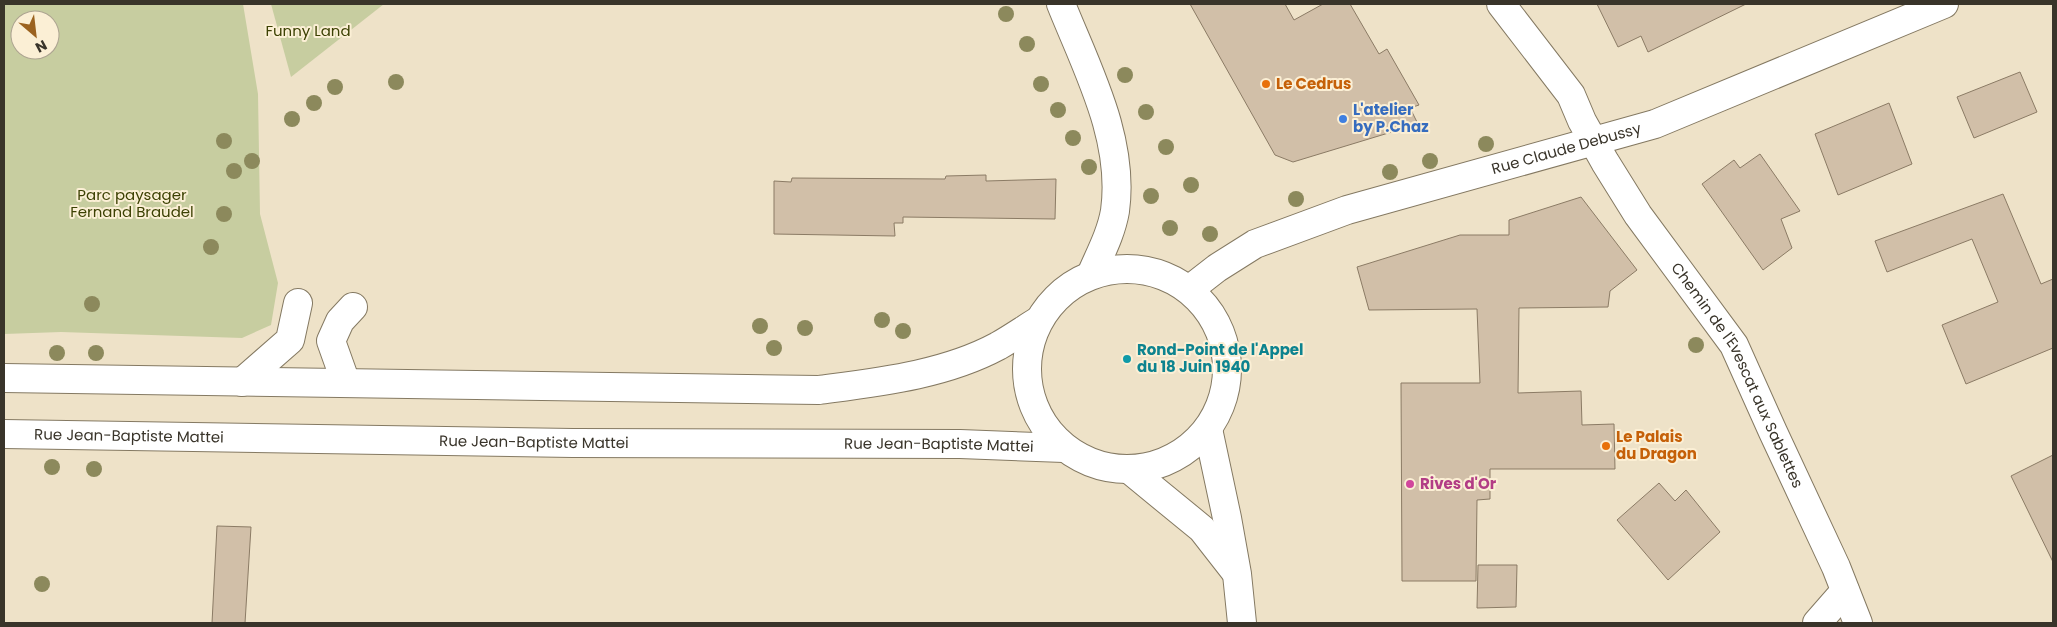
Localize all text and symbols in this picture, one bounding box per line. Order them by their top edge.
north arrow [10,10,60,60]
park label: Funny Land [265,20,351,41]
text: N [32,35,50,58]
place label: Le Cedrus [1276,73,1351,94]
marker: Le Cedrus [1260,78,1272,90]
place label: L'atelier by P.Chaz [1353,99,1429,137]
marker: L'atelier by P.Chaz [1337,113,1349,125]
street label: Rue Claude Debussy [1489,117,1644,179]
park label: Parc paysager Fernand Braudel [70,184,194,222]
street label: Chemin de l'Evescat aux Sablettes [1666,258,1809,491]
place label: Rond-Point de l'Appel du 18 Juin 1940 [1137,339,1304,377]
marker: Rond-Point de l'Appel du 18 Juin 1940 [1121,353,1133,365]
street label: Rue Jean-Baptiste Mattei [34,423,224,447]
place label: Le Palais du Dragon [1616,426,1697,464]
street label: Rue Jean-Baptiste Mattei [439,430,629,453]
street label: Rue Jean-Baptiste Mattei [844,433,1034,457]
marker: Le Palais du Dragon [1600,440,1612,452]
place label: Rives d'Or [1420,473,1497,494]
marker: Rives d'Or [1404,478,1416,490]

